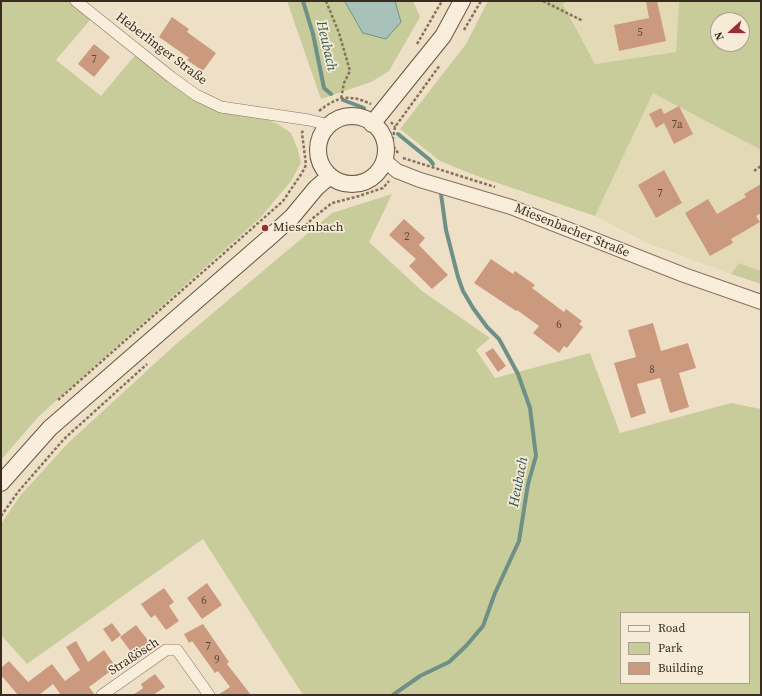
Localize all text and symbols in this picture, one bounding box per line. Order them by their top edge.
street label: Heberlinger Straße [112,10,210,88]
north arrow [710,12,750,52]
water label: Heubach [312,19,340,73]
house number: 5 [637,26,643,40]
text: N [711,30,728,43]
house number: 7 [91,53,97,67]
house number: 7a [671,118,683,132]
house number: 7 [657,187,663,201]
street label: Miesenbacher Straße [512,201,632,261]
place label: Miesenbach [273,220,344,236]
marker: Miesenbach [260,223,270,233]
house number: 2 [404,230,410,244]
house number: 6 [556,318,562,332]
house number: 8 [649,363,655,377]
water label: Heubach [506,455,532,509]
house number: 6 [201,594,207,608]
legend [620,612,750,684]
text: Road [658,620,685,636]
street label: Straßösch [106,635,162,679]
house number: 7 [205,640,211,654]
text: Park [658,640,683,656]
house number: 9 [214,653,220,667]
text: Building [658,660,703,676]

